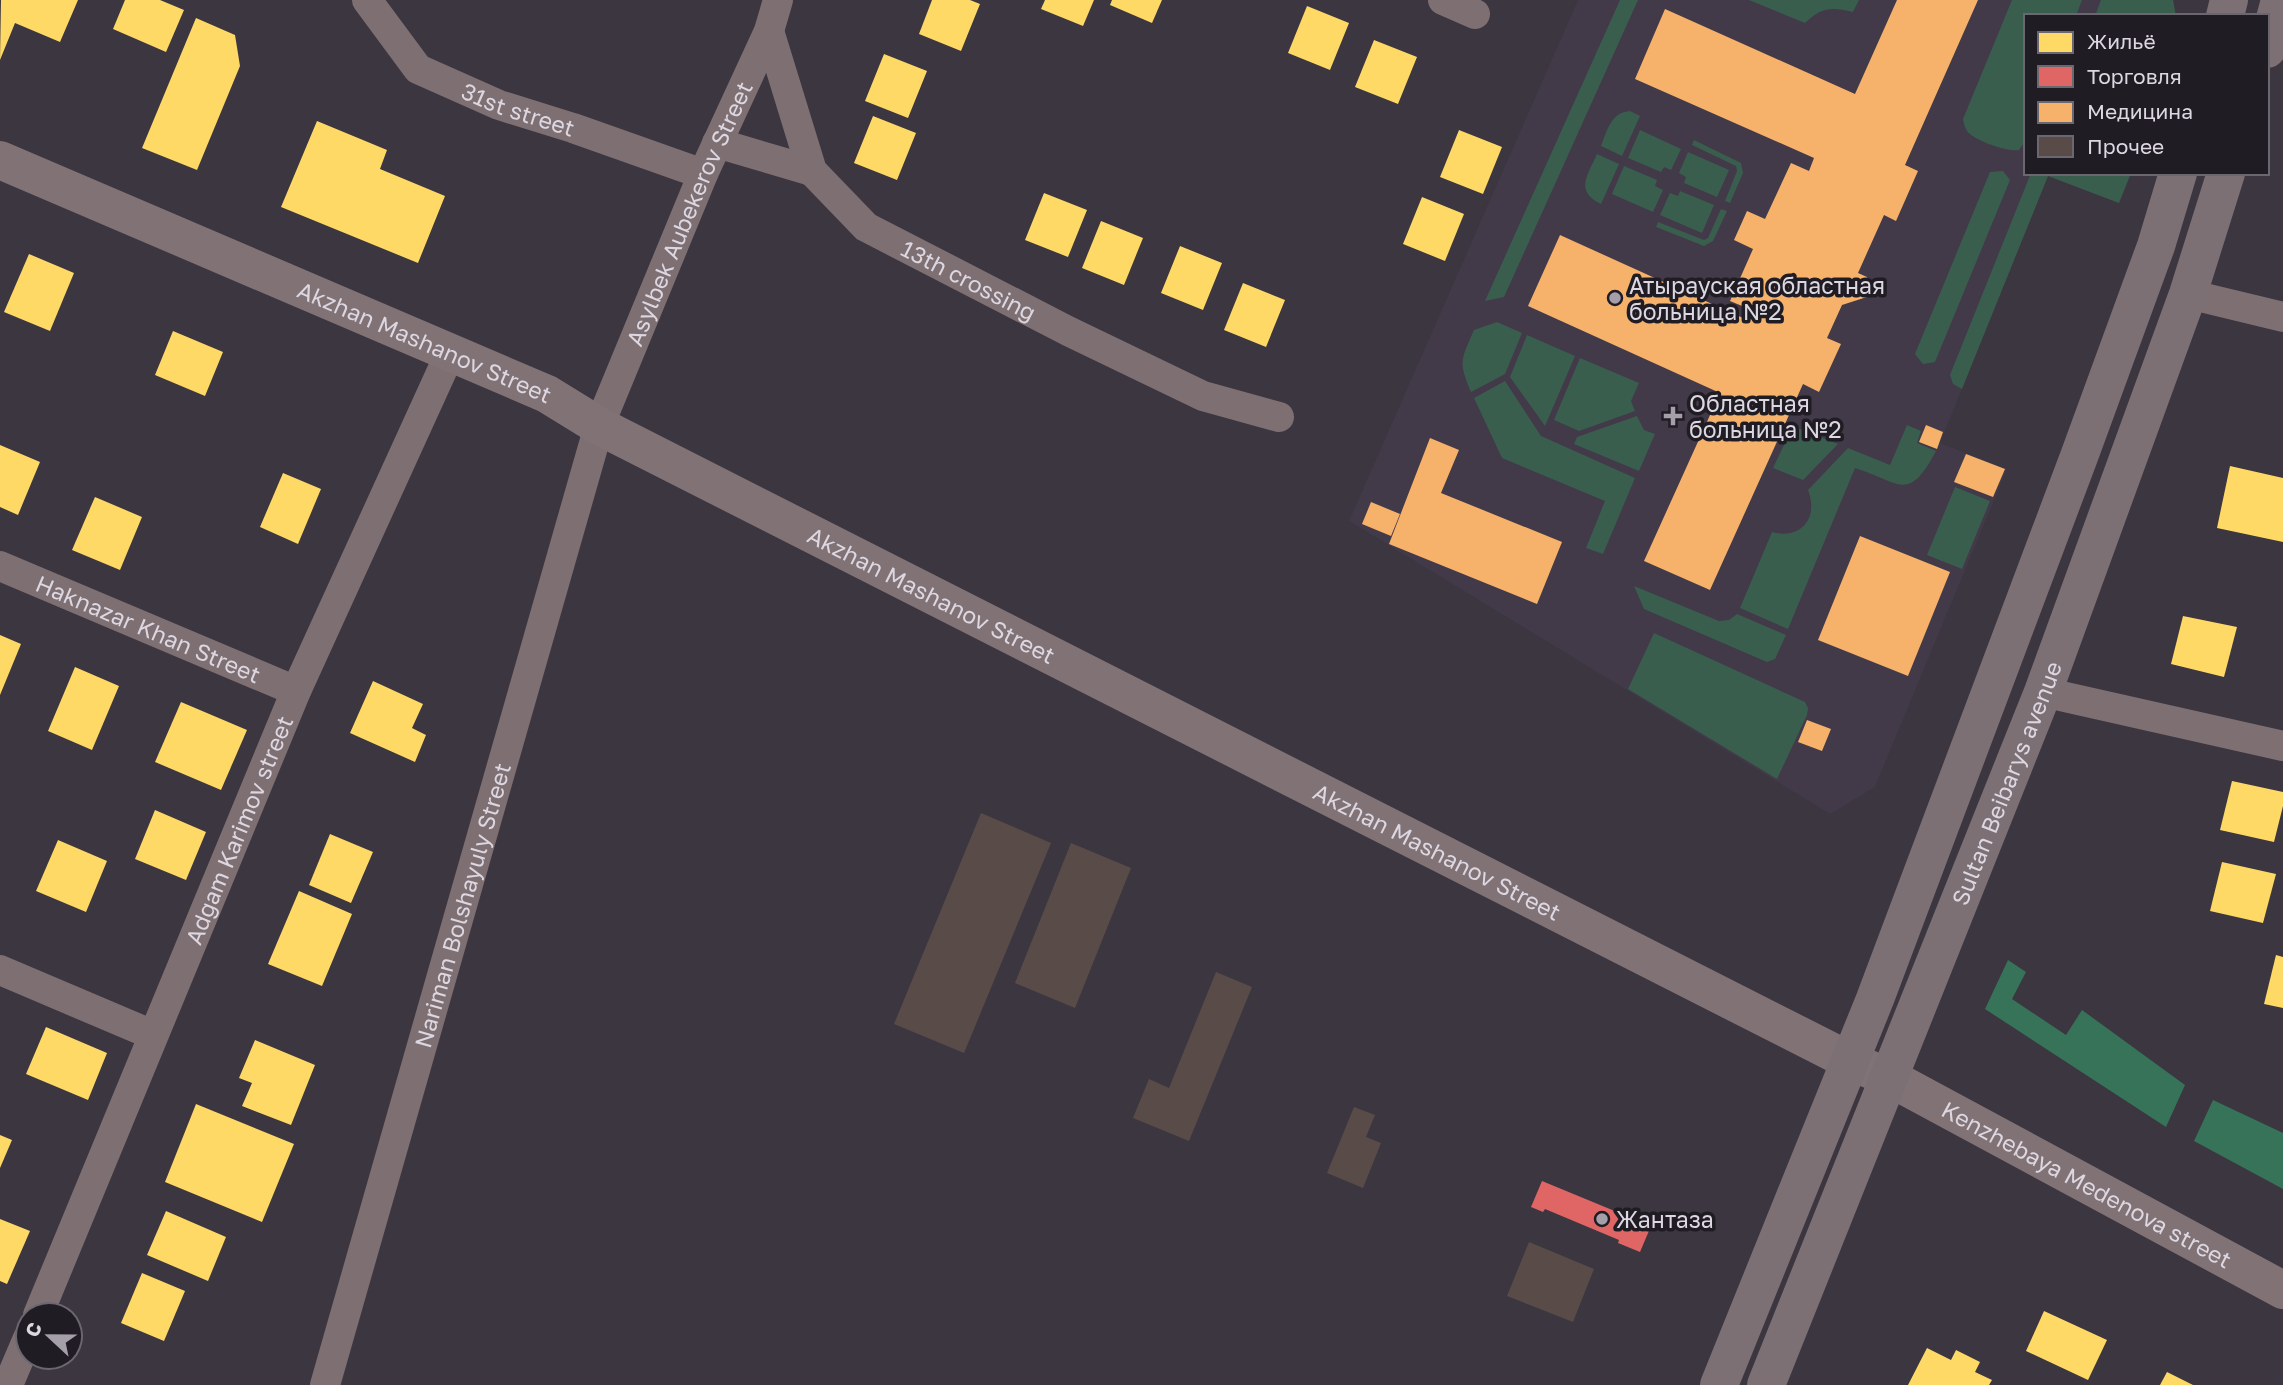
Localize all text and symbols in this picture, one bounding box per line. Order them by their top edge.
legend [2024,14,2269,175]
text: Жильё [2087,28,2156,54]
text: Торговля [2087,63,2182,89]
street label: 31st street [457,76,578,142]
street label: Asylbek Aubekerov Street [620,77,758,350]
text: Медицина [2087,98,2193,124]
text: Прочее [2087,133,2164,159]
street label: 13th crossing [897,234,1041,326]
place label: Атырауская областная больница №2 [1629,271,1885,325]
street label: Akzhan Mashanov Street [293,275,556,408]
marker: Атырауская областная больница №2 [1607,290,1623,306]
place label: Областная больница №2 [1689,389,1842,443]
marker: Областная больница №2 [1663,406,1683,426]
street label: Akzhan Mashanov Street [803,520,1060,669]
street label: Haknazar Khan Street [32,569,265,688]
street label: Sultan Beibarys avenue [1945,657,2067,909]
street label: Adgam Karimov street [179,711,298,948]
street label: Nariman Bolshayuly Street [408,760,516,1051]
street label: Akzhan Mashanov Street [1309,777,1566,926]
street label: Kenzhebaya Medenova street [1937,1095,2236,1274]
place label: Жантаза [1616,1205,1714,1233]
marker: Жантаза [1594,1211,1610,1227]
north arrow [14,1301,84,1371]
text: С [20,1319,46,1340]

